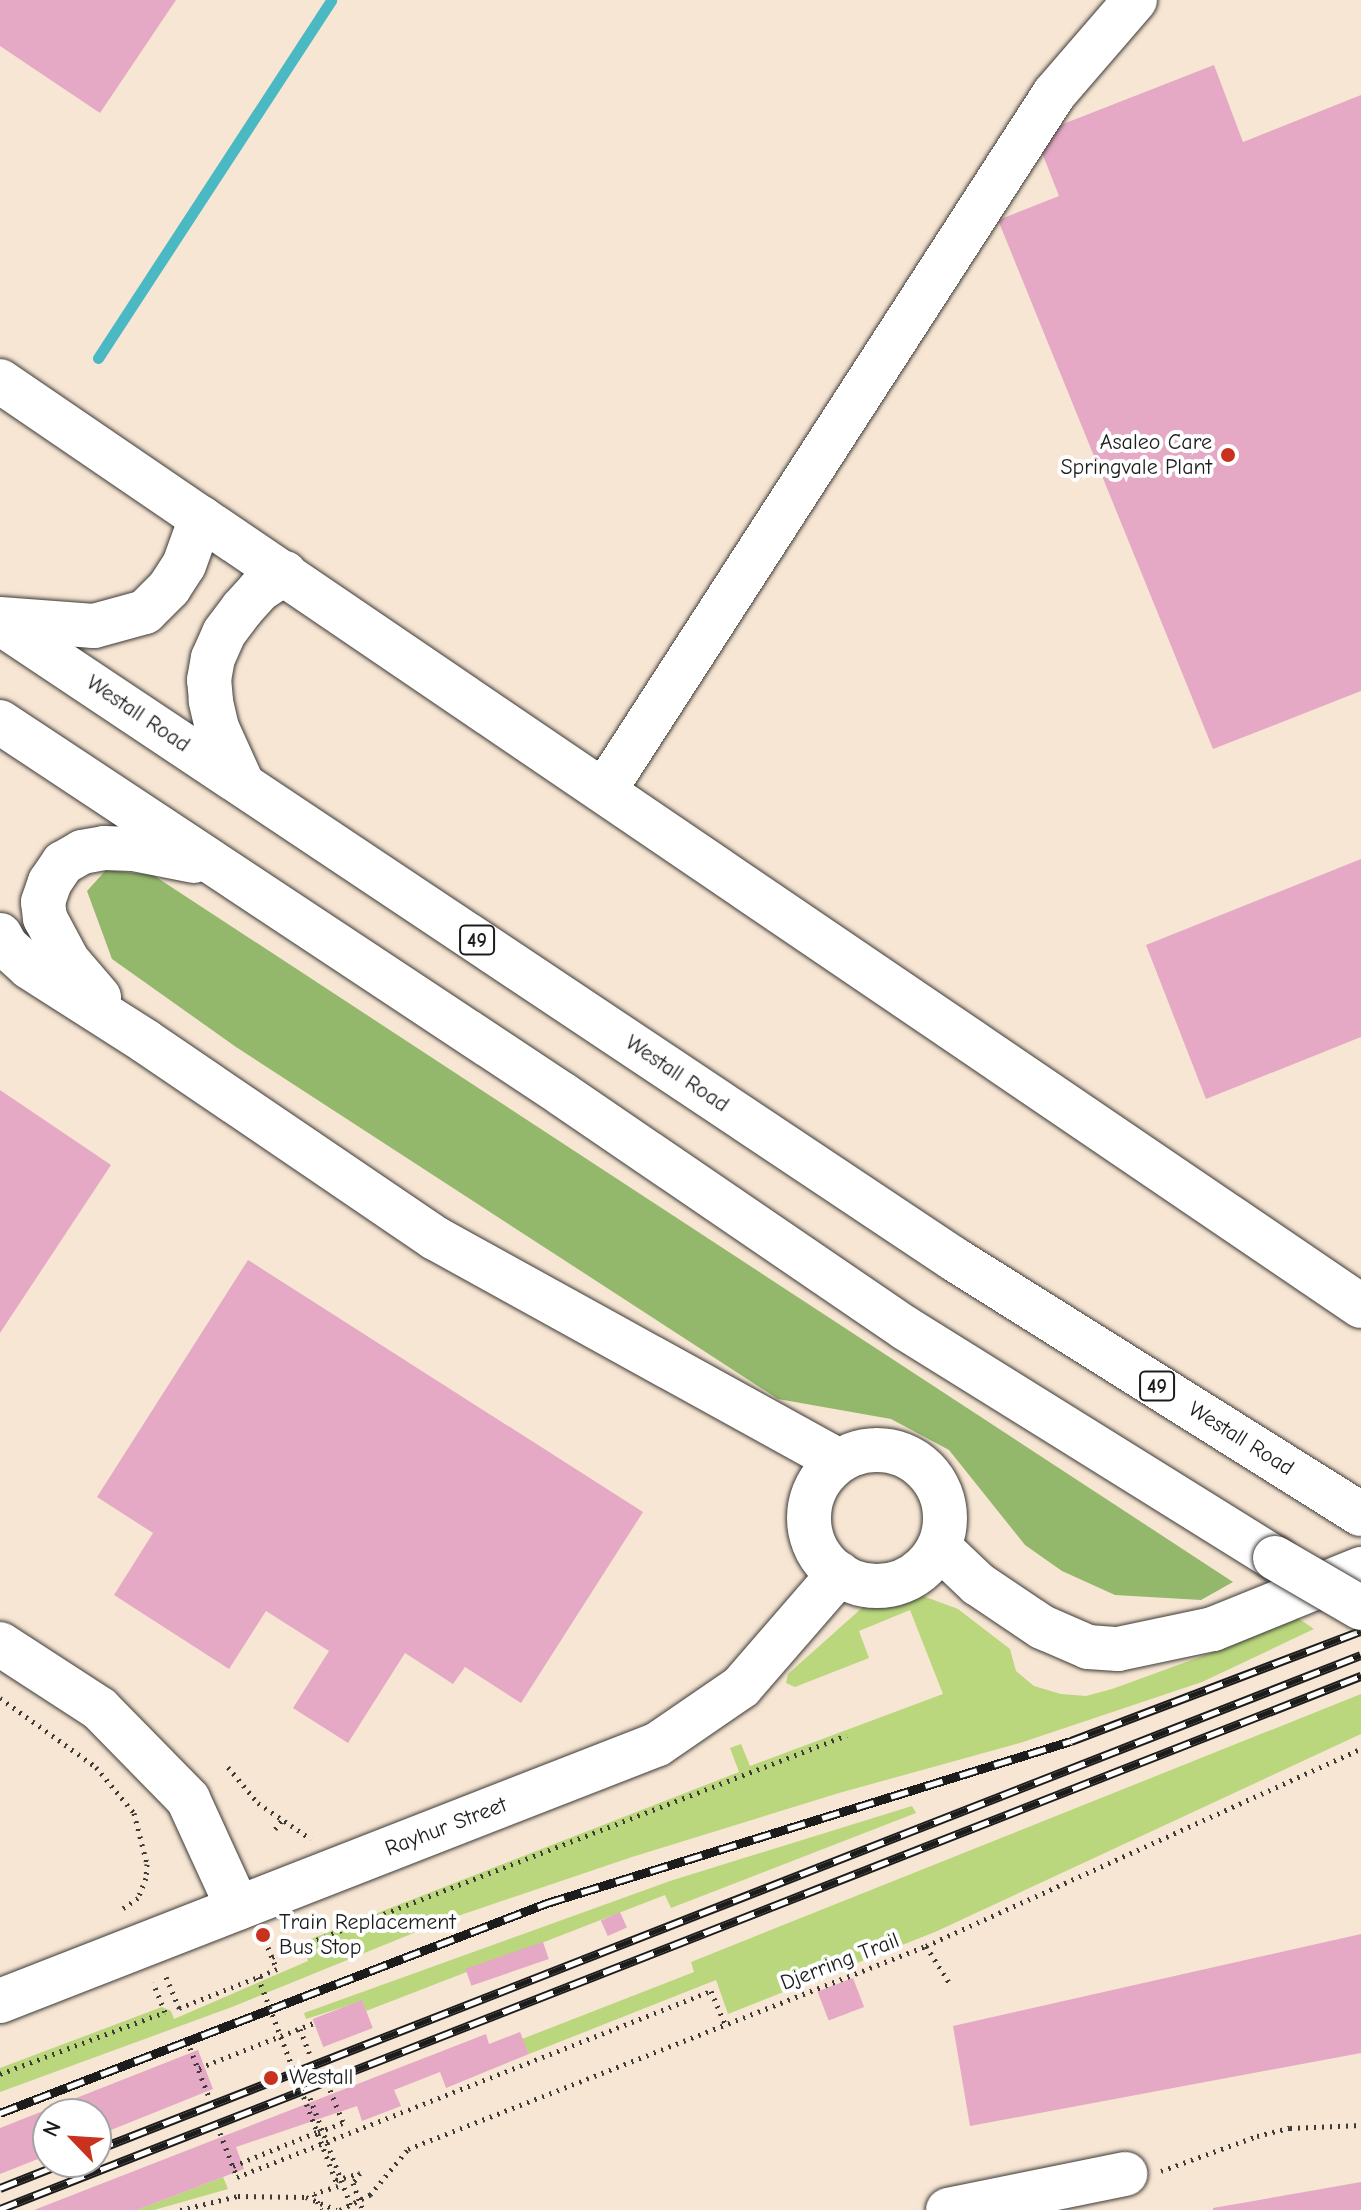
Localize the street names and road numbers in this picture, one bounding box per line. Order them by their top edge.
street label: Westall Road [81,670,195,758]
road number: 49 [459,924,495,956]
street label: Westall Road [620,1030,734,1118]
road number: 49 [1139,1370,1175,1402]
street label: Westall Road [1183,1396,1299,1482]
street label: Rayhur Street [381,1792,511,1862]
street label: Djerring Trail [777,1927,903,1997]

